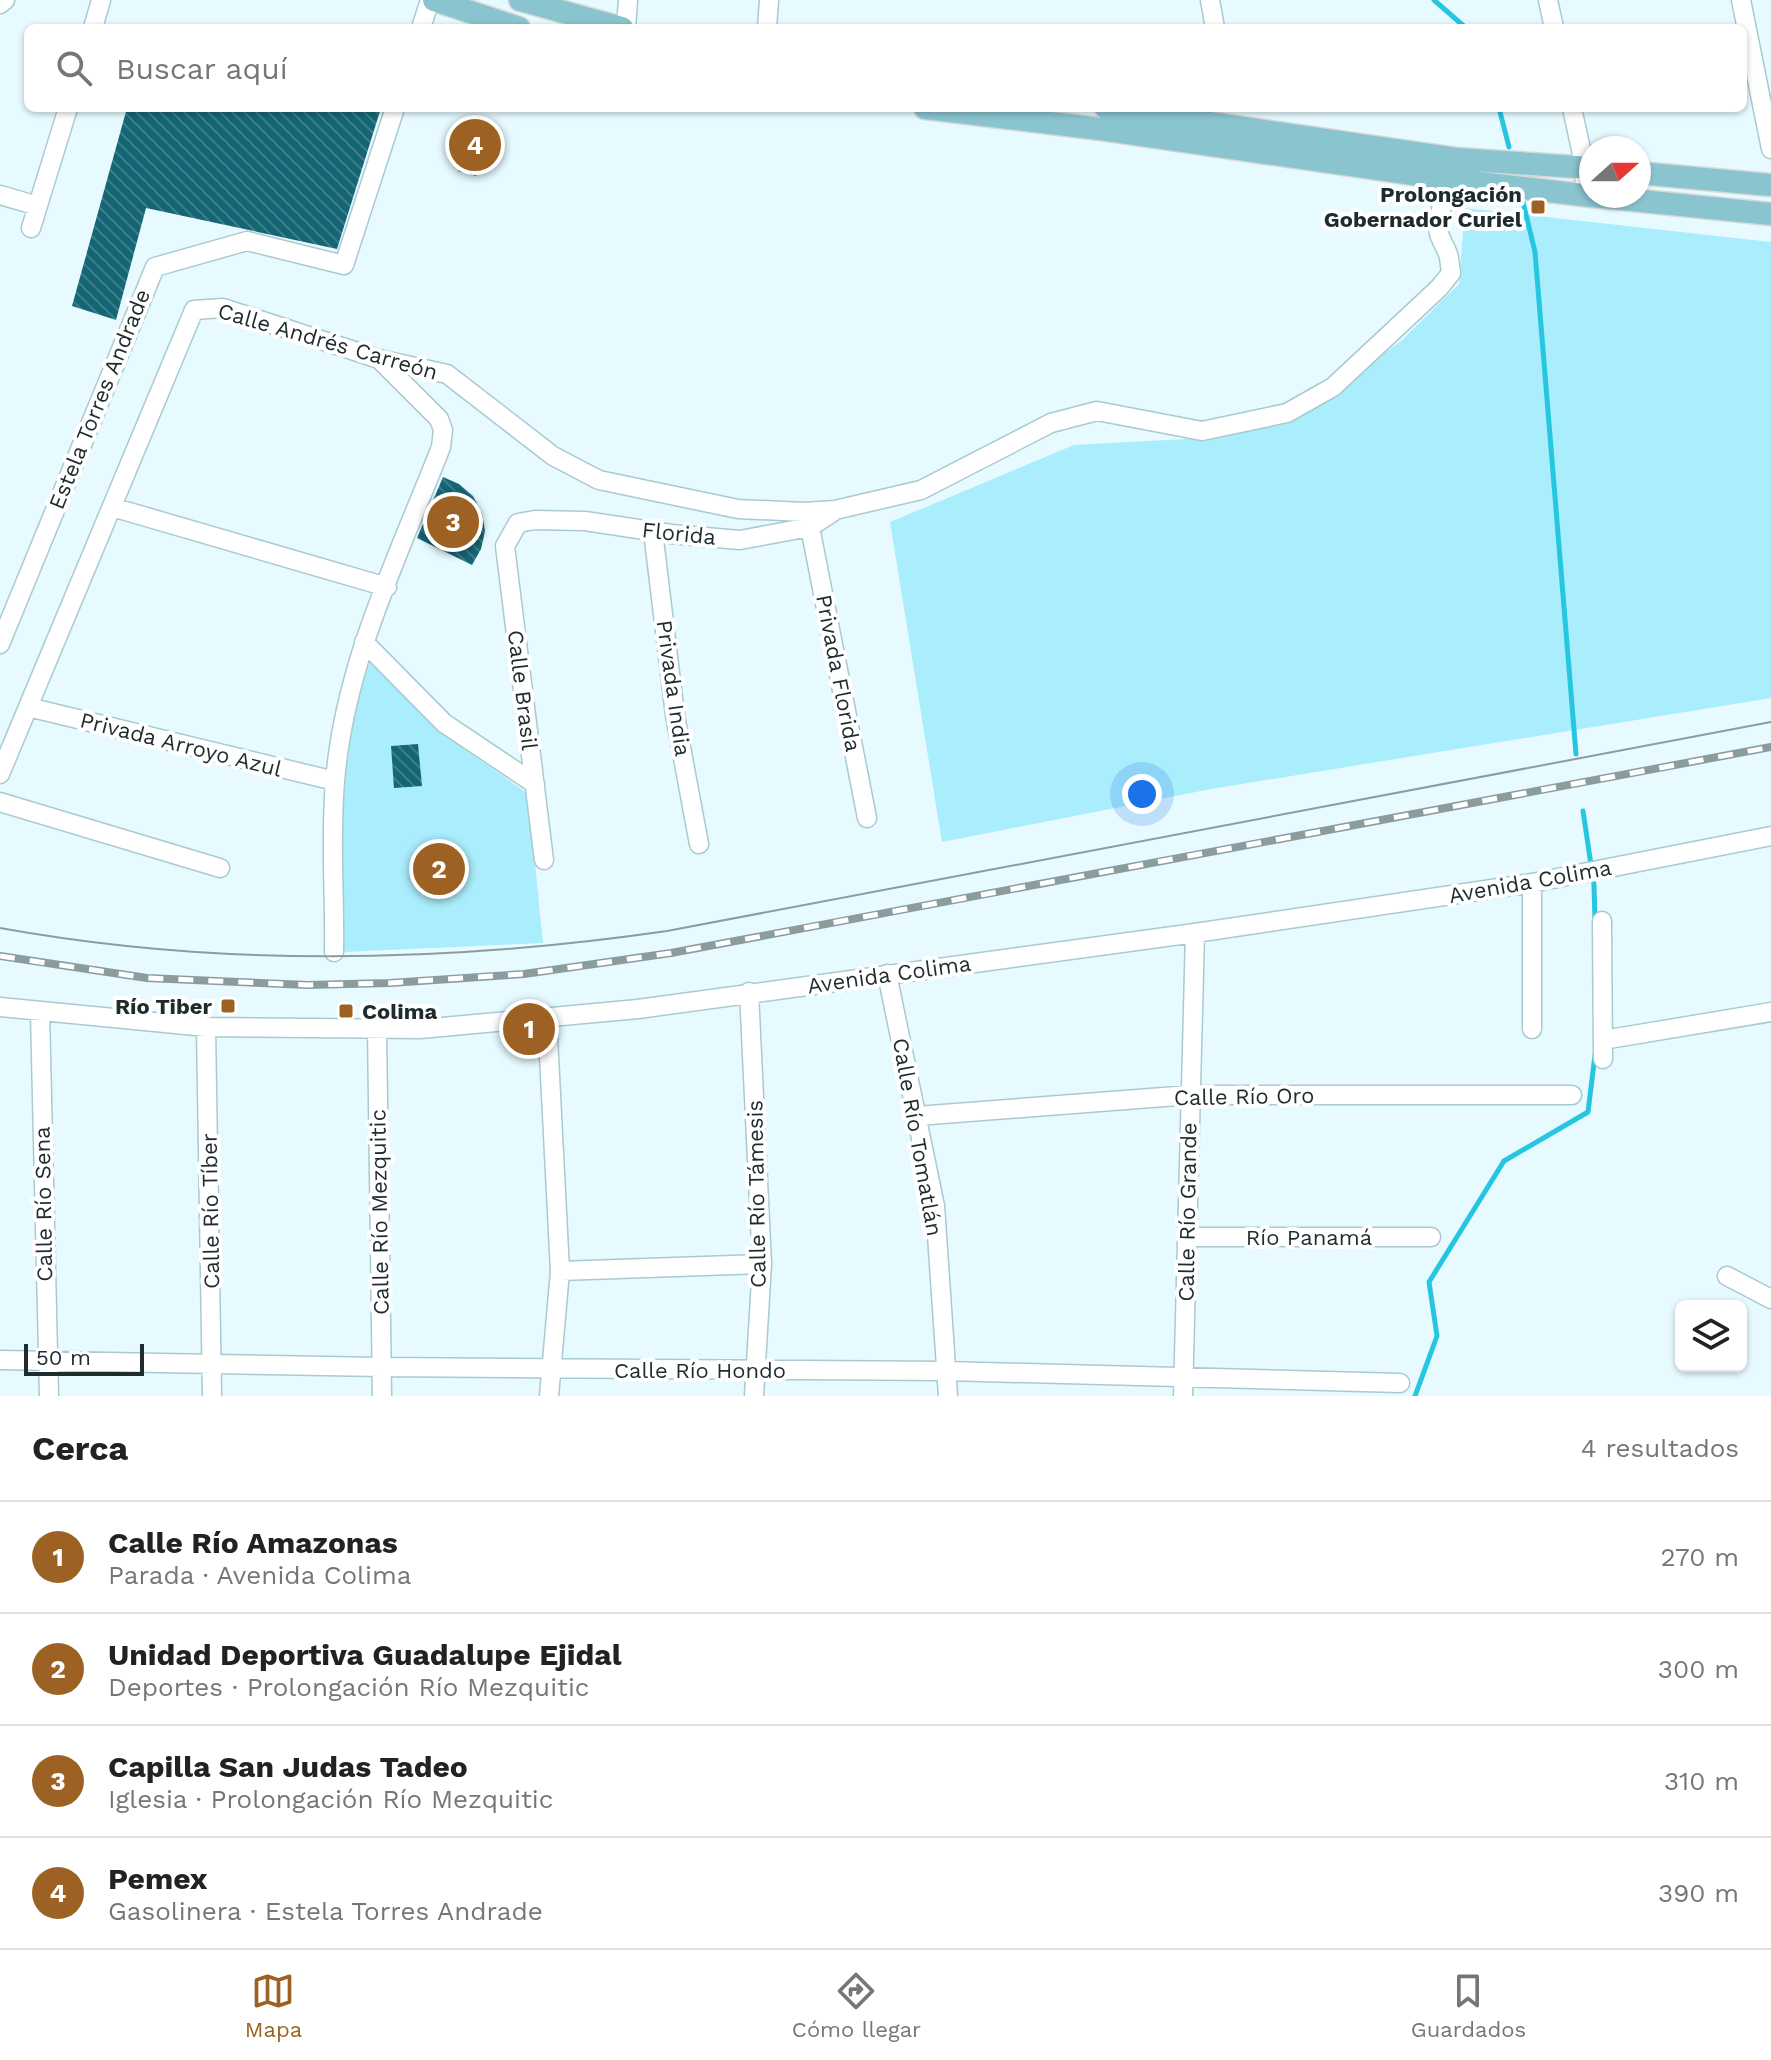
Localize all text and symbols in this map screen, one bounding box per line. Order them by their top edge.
search box [24,24,1747,112]
icon: search [52,46,96,90]
text: Buscar aquí [116,51,288,86]
pin: 4 [449,115,501,175]
north arrow [1579,136,1651,208]
place label: Prolongación Gobernador Curiel [1324,182,1523,232]
marker: Prolongación Gobernador Curiel [1529,198,1547,216]
street label: Estela Torres Andrade [44,285,155,513]
street label: Calle Andrés Carreón [215,298,441,385]
pin: 3 [427,492,479,552]
street label: Florida [641,517,717,550]
street label: Privada Florida [811,592,866,754]
street label: Privada India [652,618,695,758]
street label: Calle Brasil [503,629,542,752]
street label: Privada Arroyo Azul [77,707,285,782]
your location [1122,774,1162,814]
pin: 2 [413,839,465,899]
street label: Avenida Colima [1447,855,1613,908]
street label: Avenida Colima [806,951,972,998]
place label: Río Tiber [115,994,213,1019]
marker: Río Tiber [219,997,237,1015]
place label: Colima [362,999,437,1024]
pin: 1 [503,999,555,1059]
marker: Colima [337,1002,355,1020]
street label: Calle Río Tomatlán [888,1036,947,1238]
street label: Calle Río Oro [1174,1083,1314,1110]
street label: Calle Río Támesis [742,1100,771,1288]
street label: Calle Río Mezquitic [365,1109,394,1315]
street label: Calle Río Grande [1173,1122,1202,1302]
street label: Calle Río Sena [30,1126,57,1282]
street label: Calle Río Tíber [197,1133,224,1289]
street label: Río Panamá [1246,1225,1372,1250]
map controls [1675,1300,1747,1372]
button: layers [1675,1300,1747,1372]
scale bar [24,1340,144,1376]
text: 50 m [36,1345,91,1370]
street label: Calle Río Hondo [614,1358,786,1383]
text: Cerca [32,1428,128,1468]
text: 4 resultados [1581,1433,1739,1463]
text: Calle Río Amazonas [108,1525,398,1560]
text: 1 [52,1542,64,1572]
text: 270 m [1660,1542,1739,1572]
text: Parada · Avenida Colima [108,1560,411,1590]
text: Unidad Deportiva Guadalupe Ejidal [108,1637,622,1672]
text: 2 [50,1654,66,1684]
text: 300 m [1658,1654,1739,1684]
text: Deportes · Prolongación Río Mezquitic [108,1672,589,1702]
text: Capilla San Judas Tadeo [108,1749,468,1784]
text: 3 [50,1766,66,1796]
text: 310 m [1664,1766,1739,1796]
text: Iglesia · Prolongación Río Mezquitic [108,1784,553,1814]
text: Pemex [108,1861,207,1896]
text: 4 [50,1878,66,1908]
text: 390 m [1658,1878,1739,1908]
text: Gasolinera · Estela Torres Andrade [108,1896,543,1926]
tab: Mapa [245,1969,302,2042]
tab: Cómo llegar [792,1969,921,2042]
tab: Guardados [1411,1969,1526,2042]

